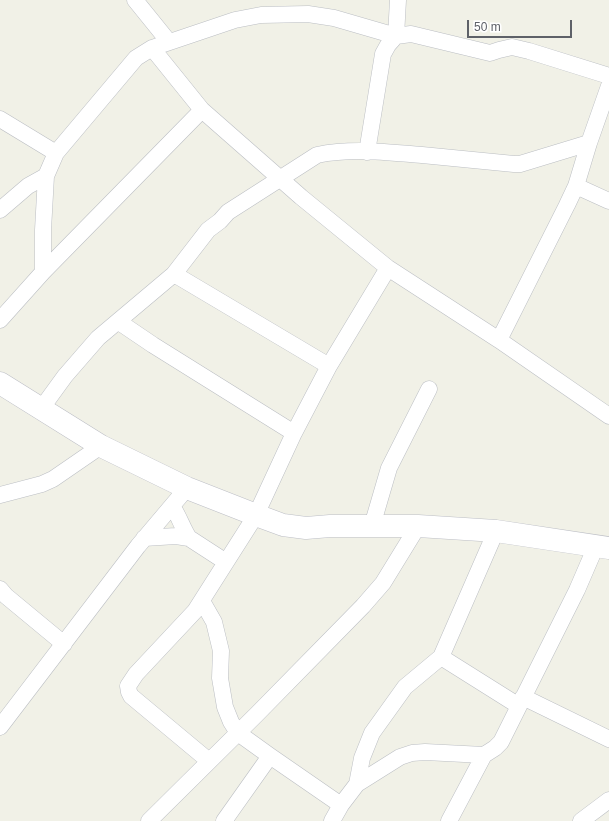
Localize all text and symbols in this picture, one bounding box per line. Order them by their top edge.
scale bar [469,12,574,38]
text: 50 m [474,20,501,34]

